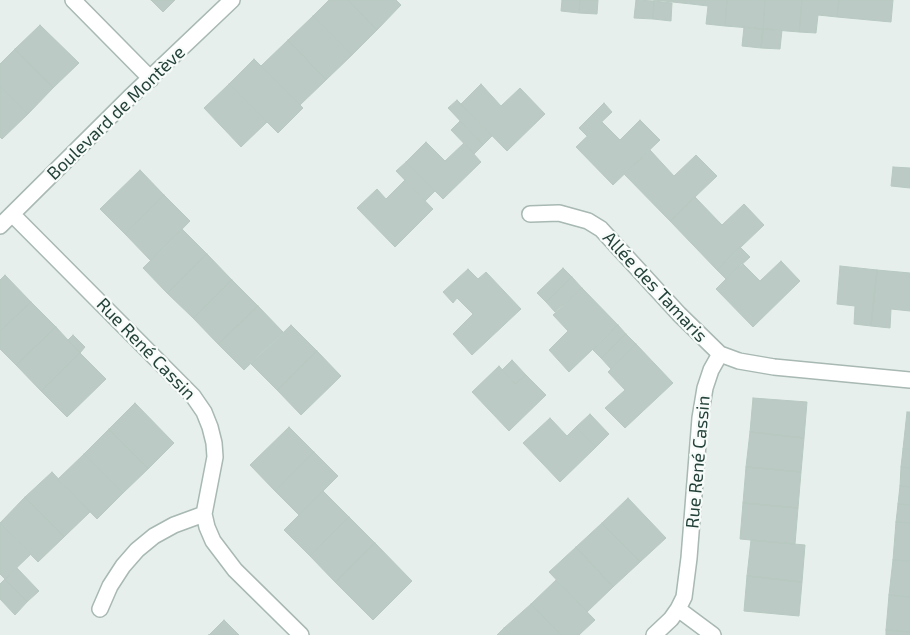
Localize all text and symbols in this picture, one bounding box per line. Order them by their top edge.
street label: Boulevard de Montève [43,42,189,184]
street label: Allée des Tamaris [598,227,712,347]
street label: Rue René Cassin [92,294,200,404]
street label: Rue René Cassin [681,395,715,529]

